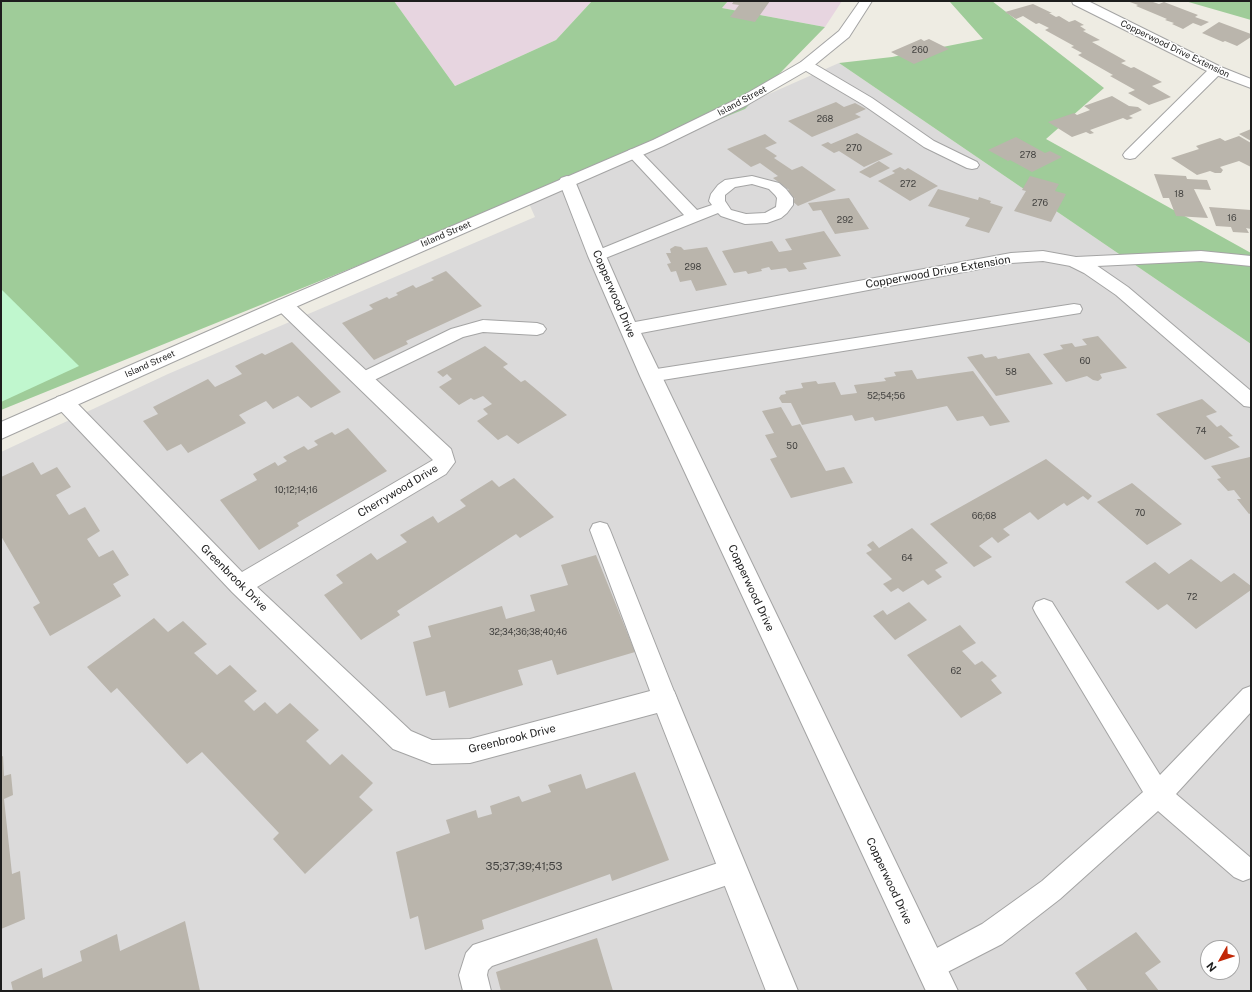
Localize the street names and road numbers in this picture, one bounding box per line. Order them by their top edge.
street label: Copperwood Drive Extension [1119,18,1231,80]
street label: Island Street [716,84,768,118]
street label: Island Street [419,219,473,249]
street label: Copperwood Drive [590,248,638,340]
street label: Copperwood Drive Extension [865,253,1011,291]
street label: Island Street [123,348,177,380]
street label: Cherrywood Drive [355,462,441,520]
street label: Greenbrook Drive [198,542,270,614]
street label: Copperwood Drive [725,543,777,633]
street label: Greenbrook Drive [467,722,557,756]
street label: Copperwood Drive [863,836,915,926]

